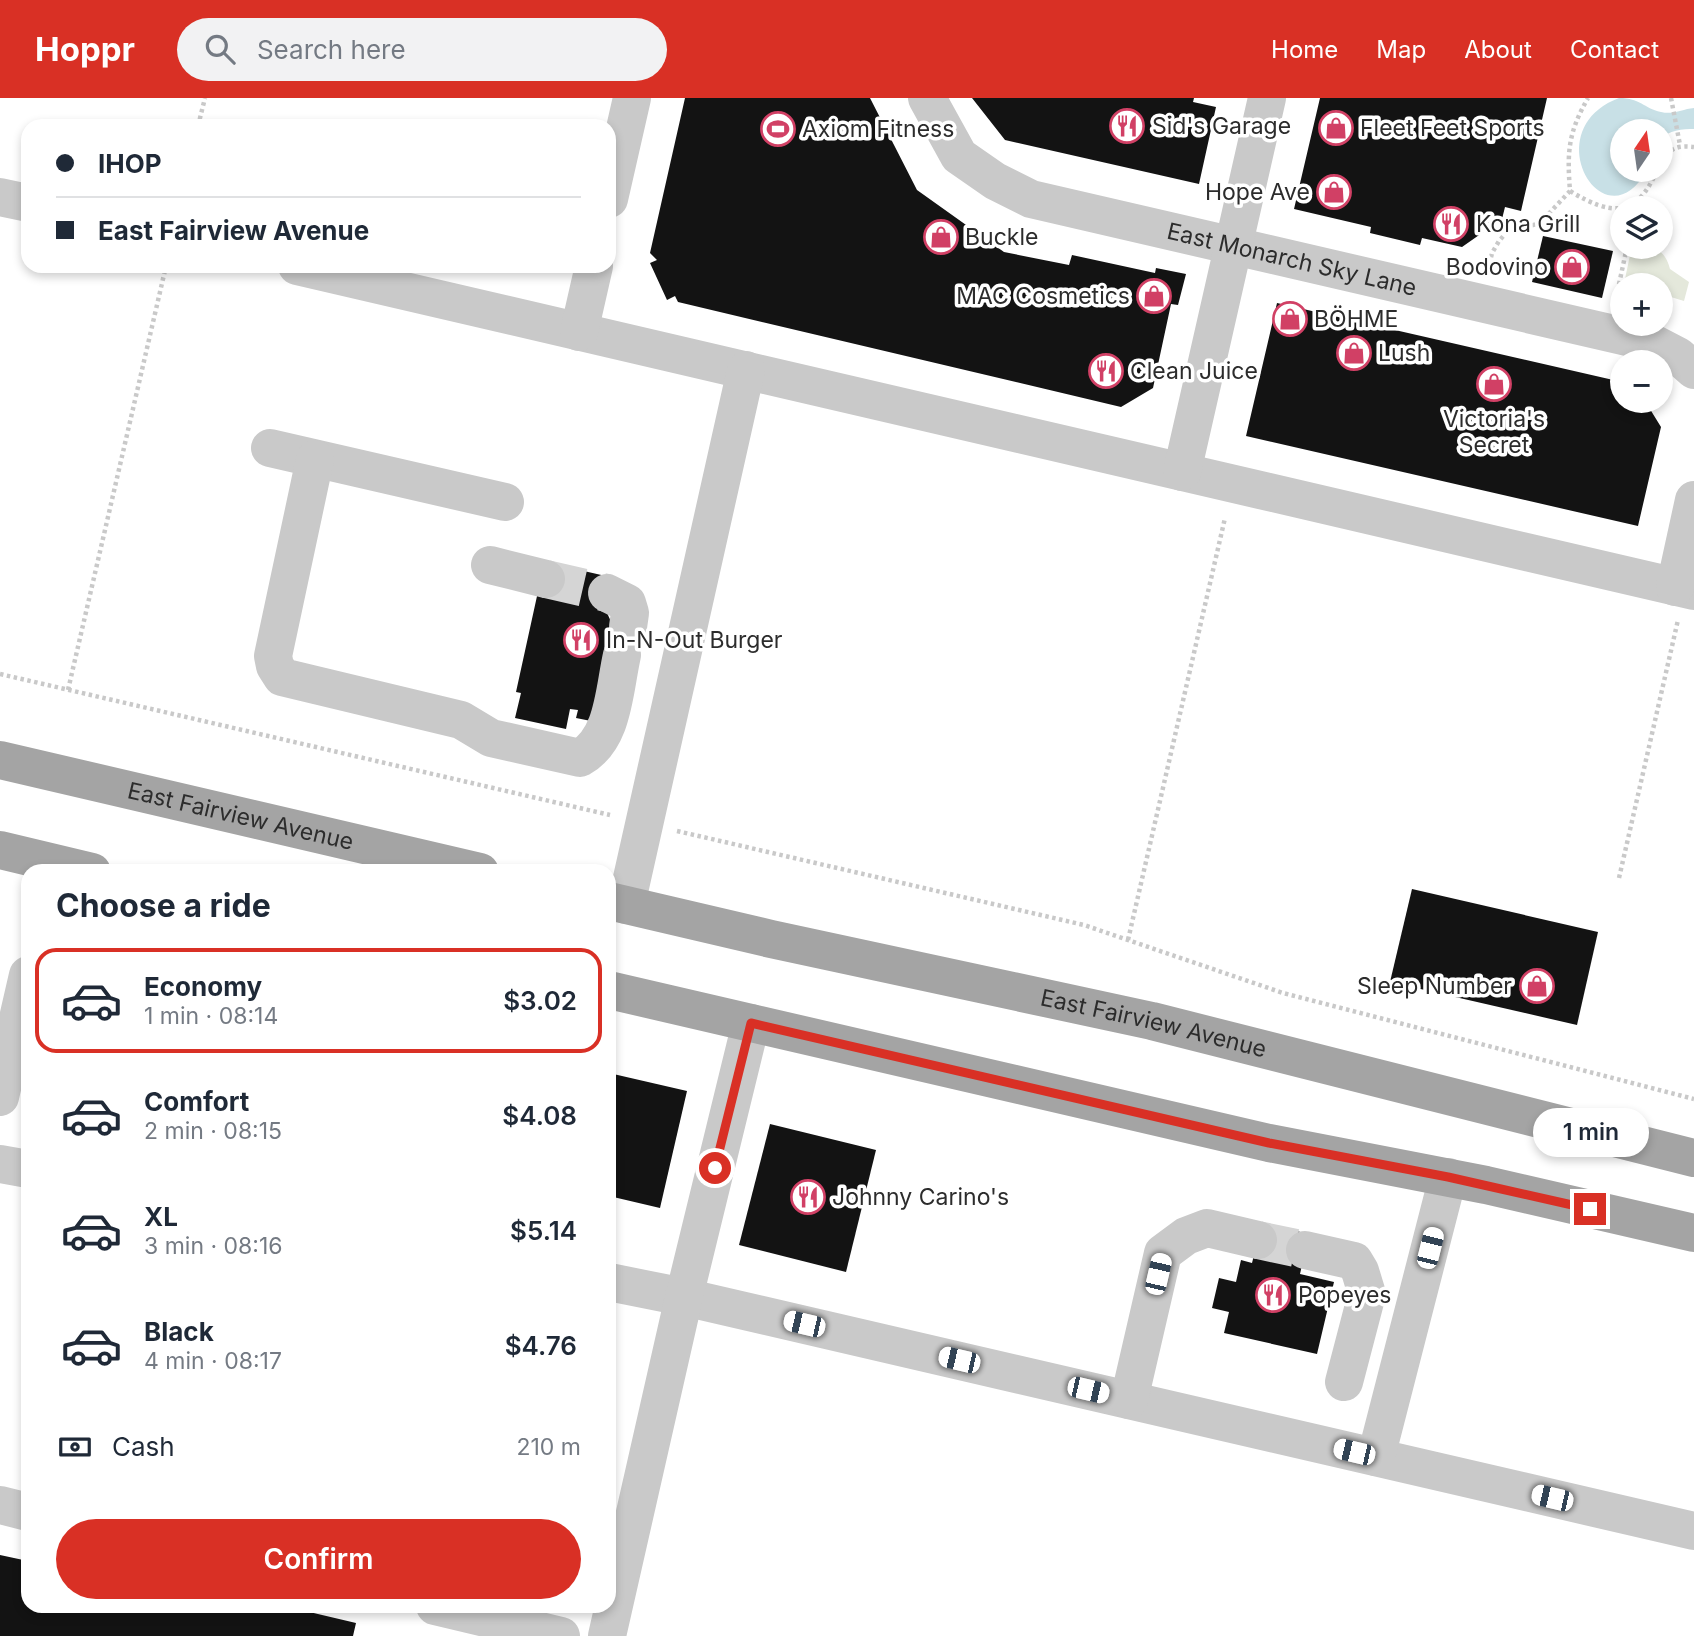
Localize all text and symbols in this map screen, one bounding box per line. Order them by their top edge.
search box [177,18,667,81]
text: Hoppr [35,29,135,69]
icon: search [201,30,239,68]
text: Search here [257,34,406,65]
text: Home [1271,35,1338,64]
text: Map [1376,35,1426,64]
text: About [1464,35,1532,64]
text: Contact [1570,35,1659,64]
restaurant icon: Sid's Garage [1108,107,1146,145]
shop icon: Fleet Feet Sports [1317,109,1355,147]
sports icon: Axiom Fitness [759,110,797,148]
place label: Sid's Garage [1152,112,1291,140]
place label: Fleet Feet Sports [1360,114,1545,142]
place label: Axiom Fitness [802,115,954,143]
north arrow [1610,119,1673,182]
map controls [1610,119,1673,413]
text: IHOP [98,148,162,179]
shop icon: Hope Ave [1315,173,1353,211]
place label: Hope Ave [1205,178,1310,206]
button: layers [1610,196,1673,259]
restaurant icon: Kona Grill [1432,205,1470,243]
place label: Kona Grill [1476,210,1580,238]
text: East Fairview Avenue [98,215,369,246]
street label: East Monarch Sky Lane [1164,217,1419,302]
shop icon: Buckle [922,218,960,256]
place label: Buckle [965,223,1038,251]
shop icon: Bodovino [1553,248,1591,286]
place label: Bodovino [1446,253,1548,281]
button: + [1610,273,1673,336]
shop icon: MAC Cosmetics [1135,277,1173,315]
place label: MAC Cosmetics [956,282,1130,310]
shop icon: BÖHME [1271,300,1309,338]
place label: BÖHME [1314,305,1398,333]
shop icon: Lush [1335,334,1373,372]
place label: Lush [1378,339,1430,367]
button: − [1610,350,1673,413]
restaurant icon: Clean Juice [1087,352,1125,390]
place label: Clean Juice [1130,357,1258,385]
shop icon: Victoria's Secret [1475,365,1513,403]
place label: Victoria's Secret [1443,405,1545,459]
restaurant icon: In-N-Out Burger [562,621,600,659]
place label: In-N-Out Burger [606,626,783,654]
street label: East Fairview Avenue [125,776,356,856]
text: Choose a ride [56,886,271,925]
shop icon: Sleep Number [1518,967,1556,1005]
icon: car [60,969,123,1032]
text: Economy [144,971,262,1002]
place label: Sleep Number [1357,972,1512,1000]
street label: East Fairview Avenue [1038,983,1269,1063]
text: $3.02 [503,985,577,1016]
text: 1 min · 08:14 [144,1002,278,1030]
icon: car [60,1084,123,1147]
text: Comfort [144,1086,249,1117]
text: $4.08 [502,1100,577,1131]
callout: 1 min [1532,1108,1648,1156]
text: 2 min · 08:15 [144,1117,282,1145]
text: 1 min [1563,1118,1619,1146]
route start [699,1152,731,1184]
restaurant icon: Johnny Carino's [789,1178,827,1216]
place label: Johnny Carino's [832,1183,1009,1211]
route end [1574,1193,1606,1225]
icon: car [60,1199,123,1262]
text: XL [144,1201,178,1232]
text: $5.14 [510,1215,577,1246]
car [1415,1225,1446,1271]
text: 3 min · 08:16 [144,1232,283,1260]
car [1144,1251,1173,1297]
restaurant icon: Popeyes [1254,1276,1292,1314]
place label: Popeyes [1298,1281,1391,1309]
car [782,1309,827,1339]
icon: car [60,1314,123,1377]
text: Black [144,1316,214,1347]
text: $4.76 [505,1330,577,1361]
car [937,1345,982,1375]
text: 4 min · 08:17 [144,1347,282,1375]
car [1066,1375,1111,1405]
icon: cash [56,1428,94,1466]
text: Cash [112,1431,175,1462]
text: 210 m [516,1433,581,1461]
car [1332,1437,1377,1467]
car [1530,1483,1575,1513]
button: Confirm [56,1519,581,1599]

